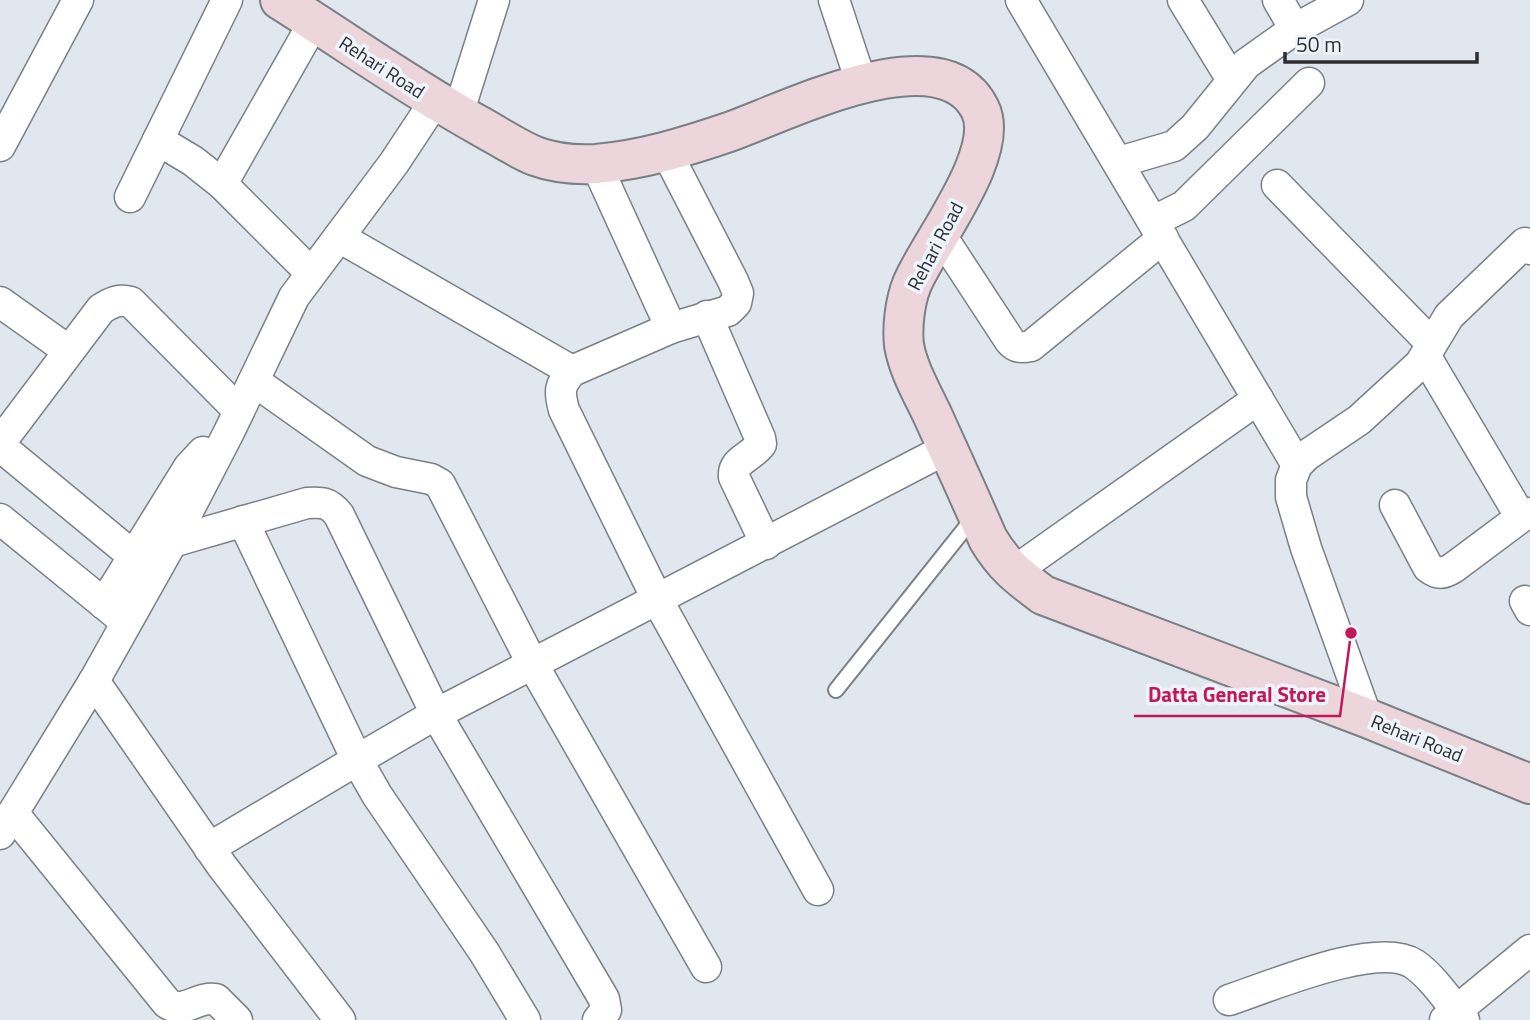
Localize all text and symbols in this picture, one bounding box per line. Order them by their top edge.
scale bar [1285,21,1478,65]
street label: Rehari Road [334,28,431,105]
text: 50 m [1296,28,1342,60]
street label: Rehari Road [899,196,970,295]
callout: Datta General Store [1134,674,1340,716]
text: Datta General Store [1148,678,1326,710]
street label: Rehari Road [1367,706,1468,769]

